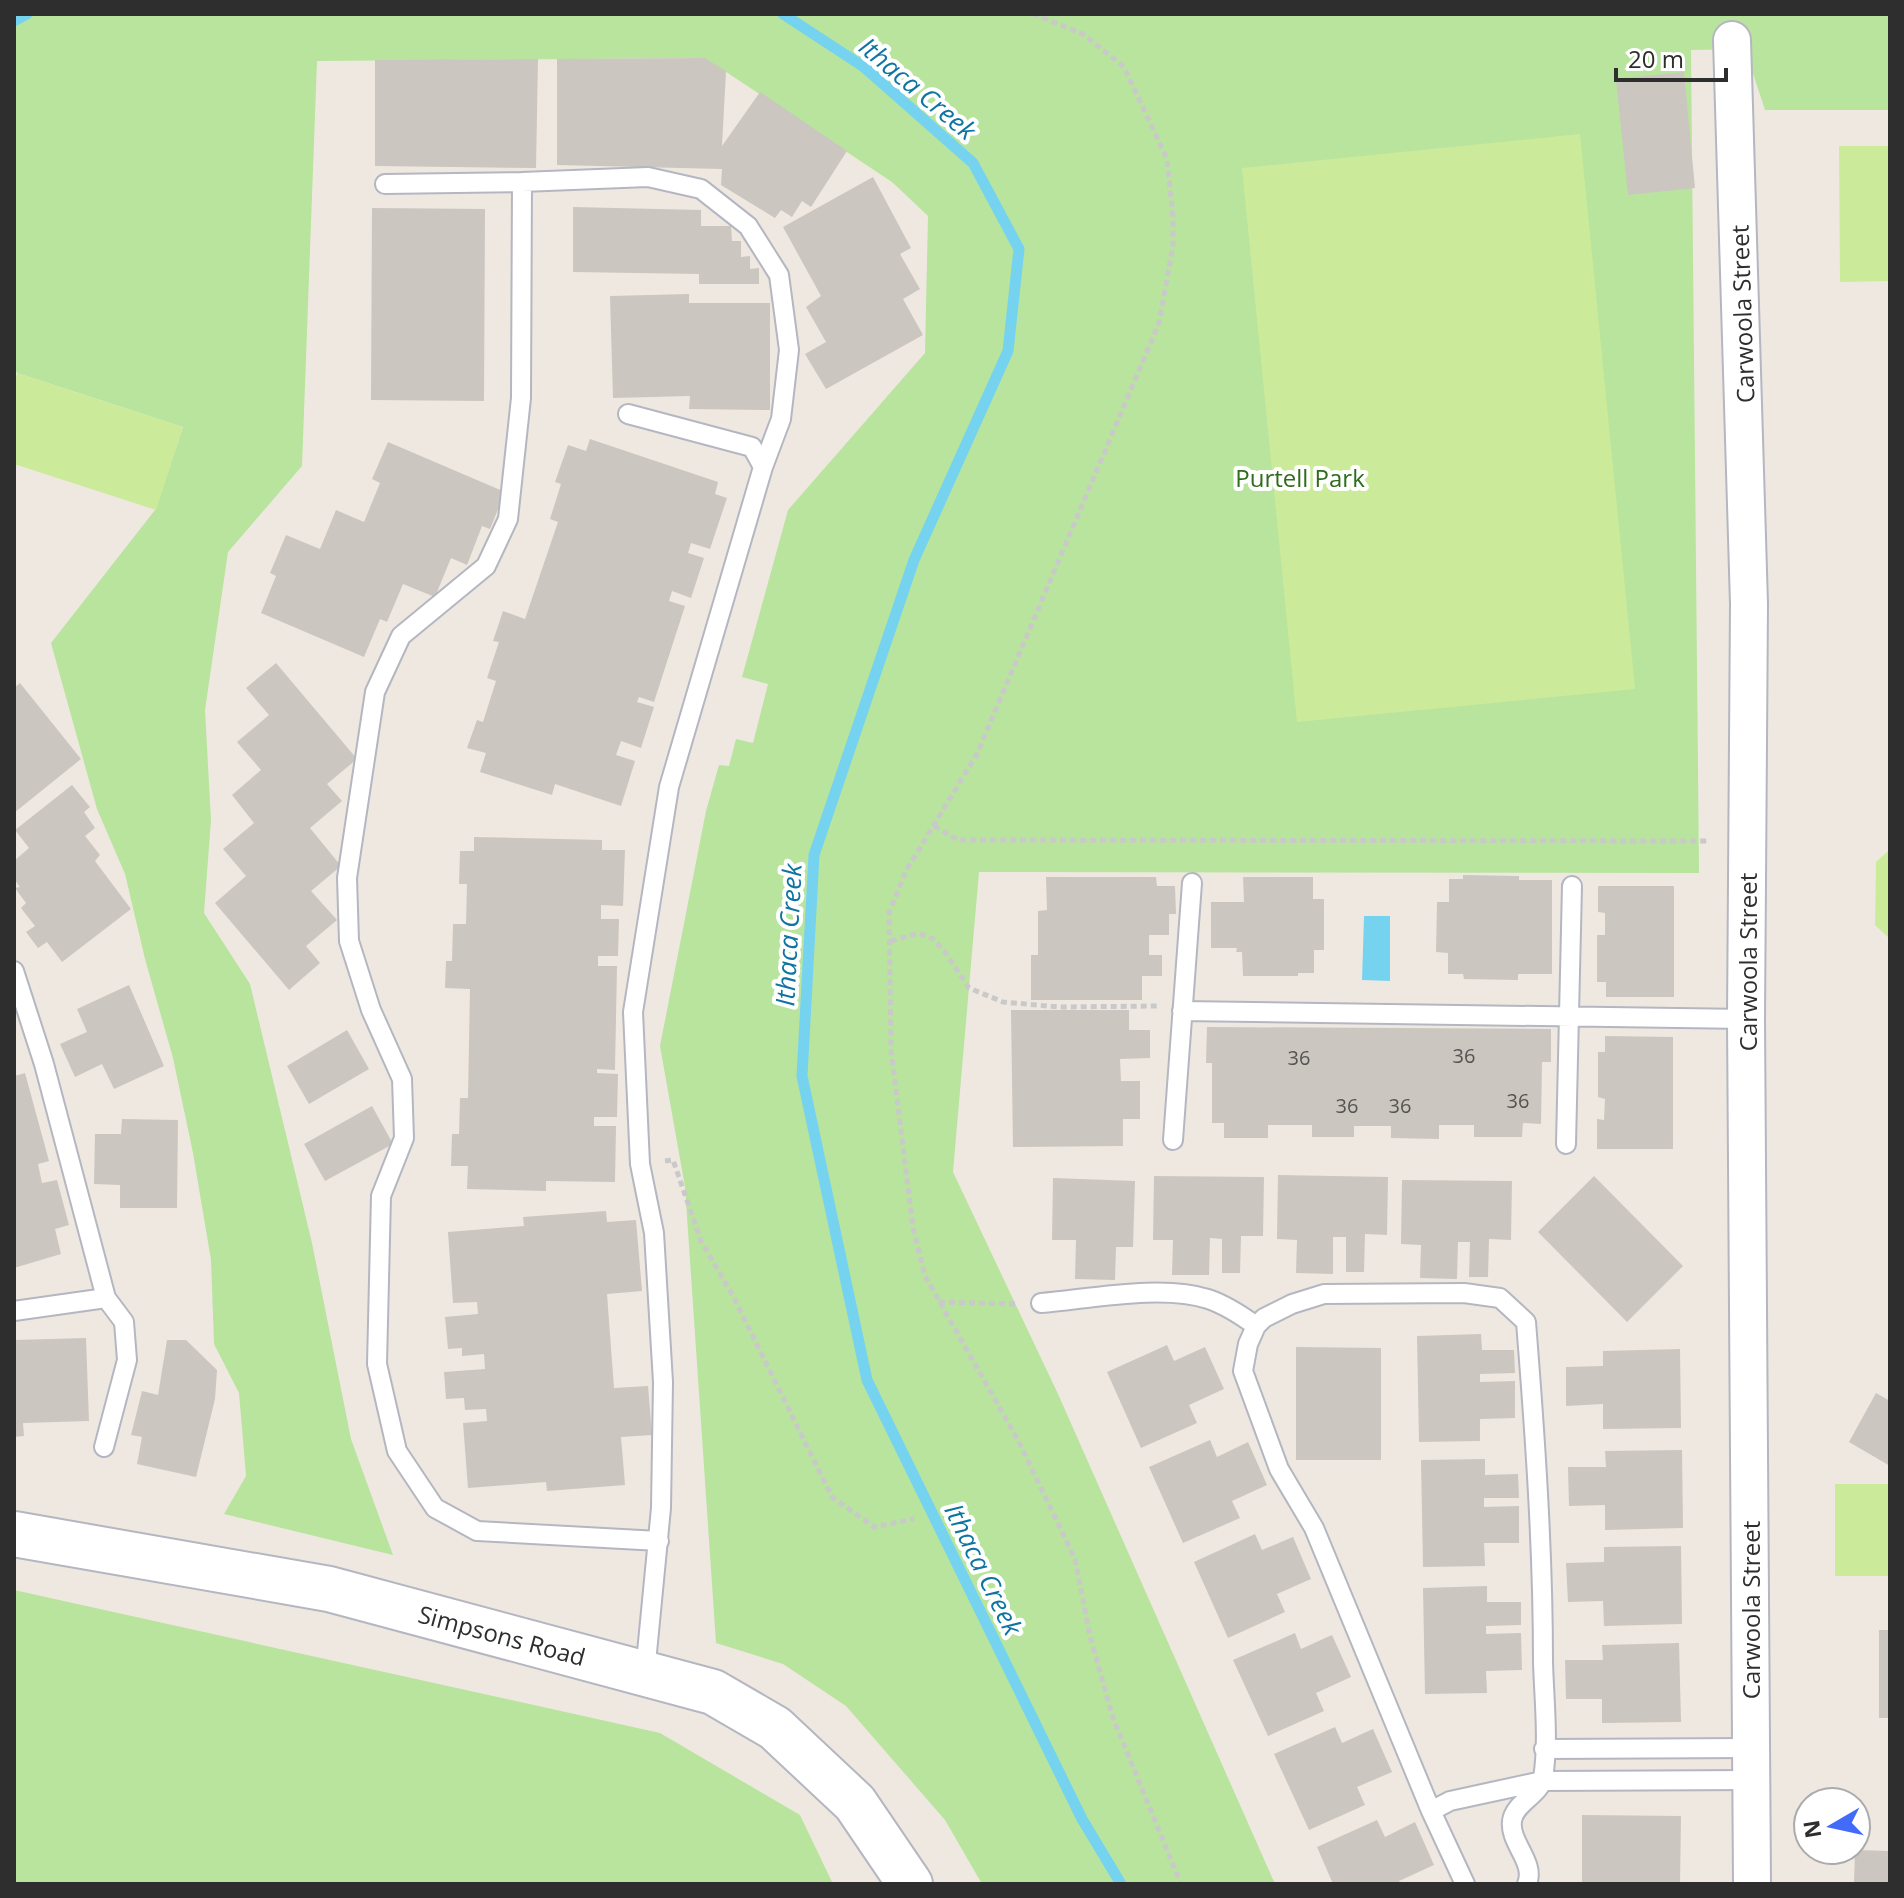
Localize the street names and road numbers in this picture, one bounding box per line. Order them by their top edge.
street label: Carwoola Street [1722,224,1762,404]
street label: Carwoola Street [1731,873,1764,1051]
street label: Carwoola Street [1734,1521,1767,1699]
street label: Simpsons Road [415,1597,589,1673]

